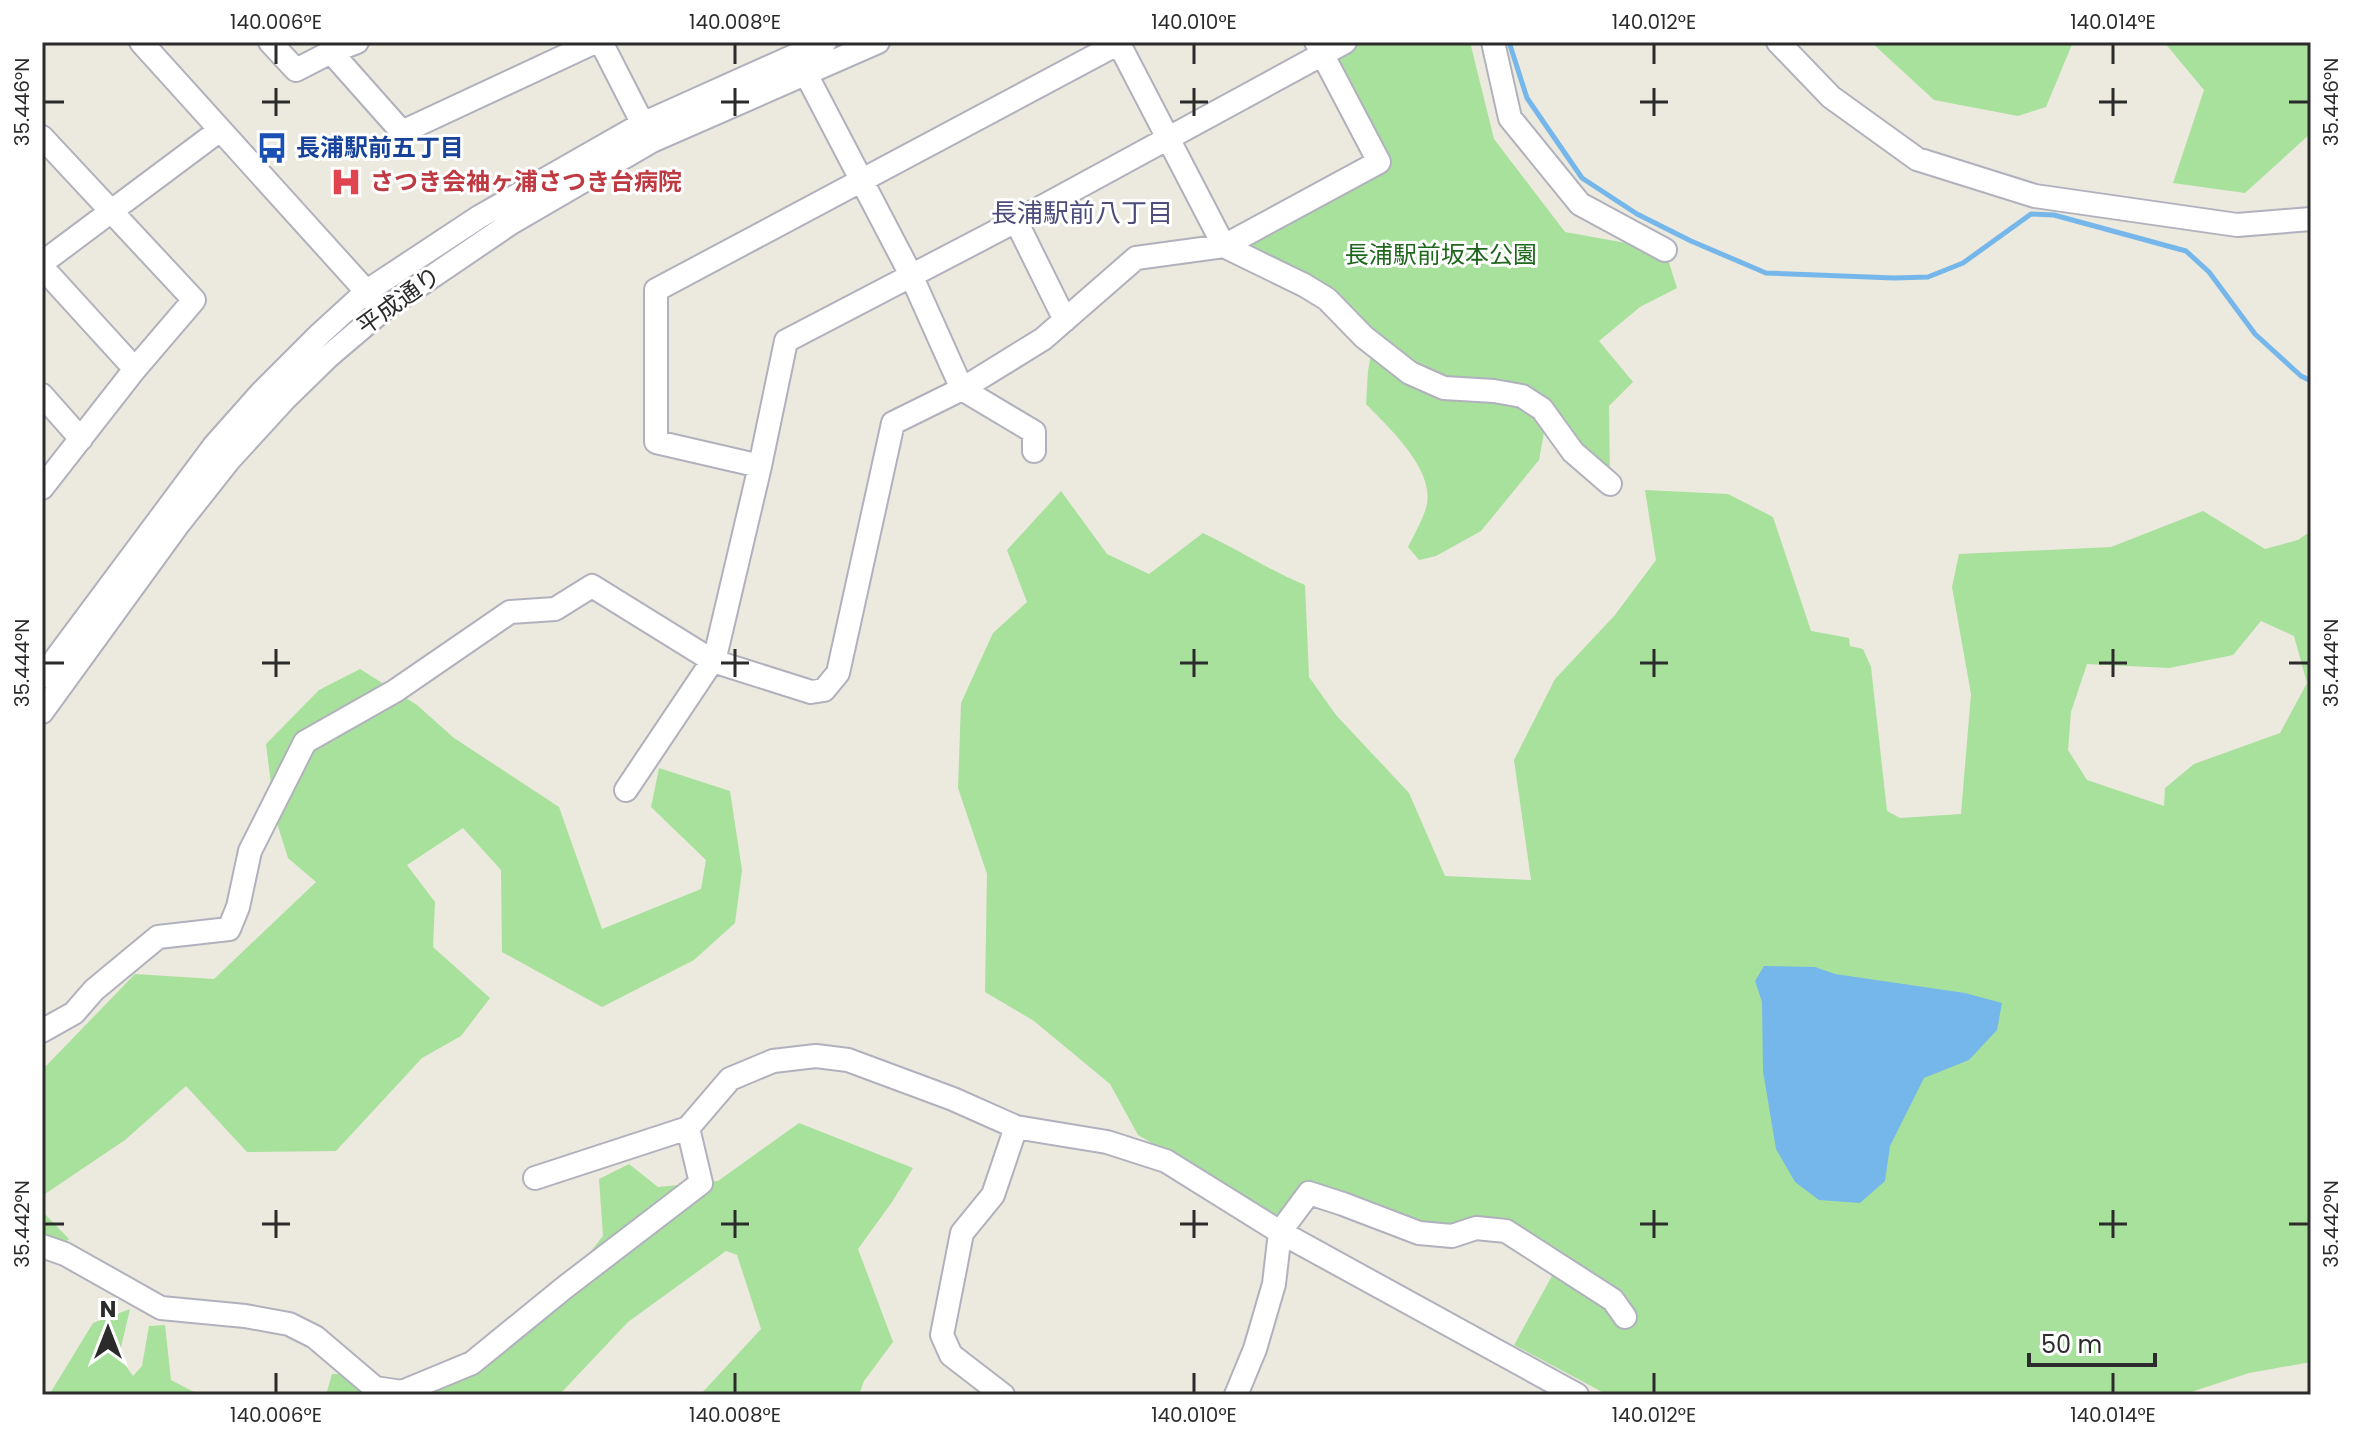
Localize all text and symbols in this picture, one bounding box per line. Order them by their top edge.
text: 140.006°E [230,8,322,36]
text: 140.008°E [689,8,781,36]
text: 140.010°E [1151,8,1237,36]
text: 140.012°E [1612,8,1696,36]
text: 140.014°E [2070,8,2156,36]
text: 35.446°N [8,58,36,146]
text: 35.446°N [2317,58,2345,146]
bus stop icon: 長浦駅前五丁目 [255,131,289,165]
place label: 長浦駅前五丁目 [296,131,464,164]
hospital icon: さつき会袖ヶ浦さつき台病院 [329,165,363,199]
place label: さつき会袖ヶ浦さつき台病院 [370,165,682,198]
district label: 長浦駅前八丁目 [991,195,1173,231]
park label: 長浦駅前坂本公園 [1345,238,1537,271]
street label: 平成通り [350,259,447,342]
text: 35.444°N [8,619,36,707]
text: 35.444°N [2317,619,2345,707]
text: 35.442°N [8,1180,36,1268]
text: 35.442°N [2317,1180,2345,1268]
north arrow [68,1289,148,1369]
text: N [100,1294,116,1325]
scale bar [2029,1317,2155,1367]
text: 50 m [2041,1328,2102,1361]
text: 140.006°E [230,1401,322,1429]
text: 140.008°E [689,1401,781,1429]
text: 140.010°E [1151,1401,1237,1429]
text: 140.012°E [1612,1401,1696,1429]
text: 140.014°E [2070,1401,2156,1429]

